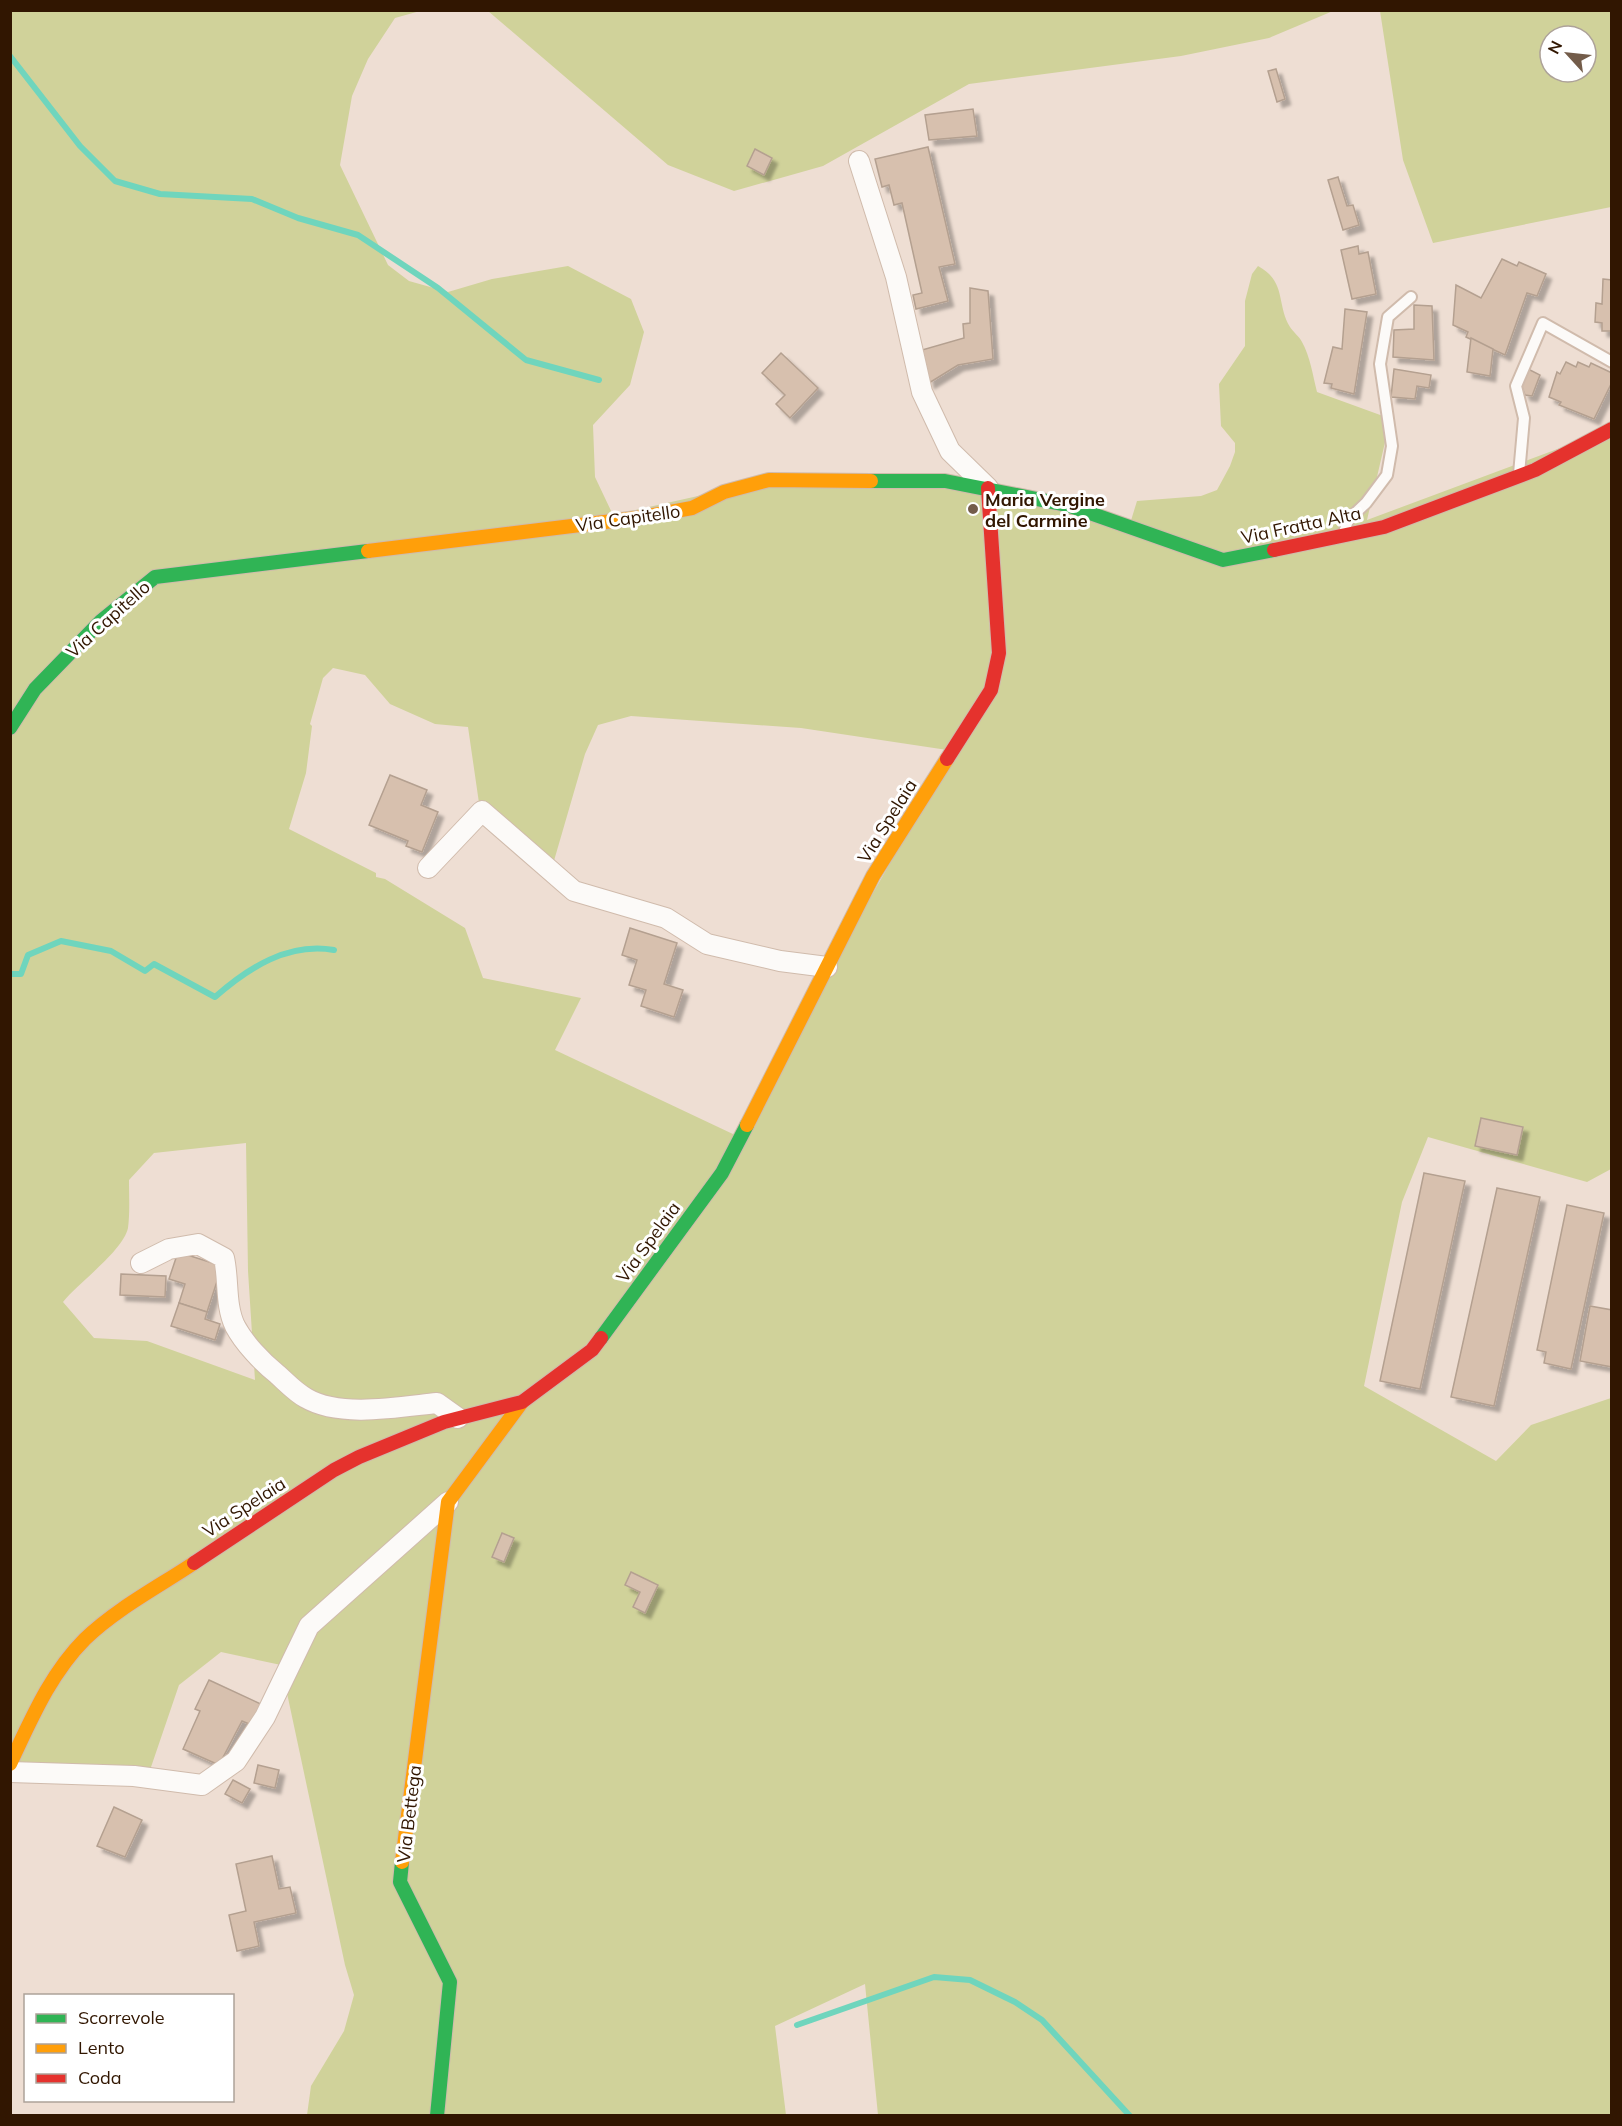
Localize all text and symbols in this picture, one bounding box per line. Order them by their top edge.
north arrow [1538,24,1598,84]
text: N [1543,37,1566,57]
place label: Maria Vergine del Carmine [985,488,1105,532]
street label: Via Capitello [574,499,682,537]
street label: Via Fratta Alta [1239,501,1363,549]
marker: Maria Vergine del Carmine [966,502,980,516]
street label: Via Capitello [61,575,155,663]
street label: Via Spelaia [852,775,922,867]
street label: Via Spelaia [611,1197,685,1287]
street label: Via Spelaia [198,1472,290,1542]
street label: Via Bettega [392,1764,426,1864]
legend [24,1994,234,2102]
text: Scorrevole [78,2006,165,2029]
text: Lento [78,2036,125,2059]
text: Coda [78,2066,122,2089]

